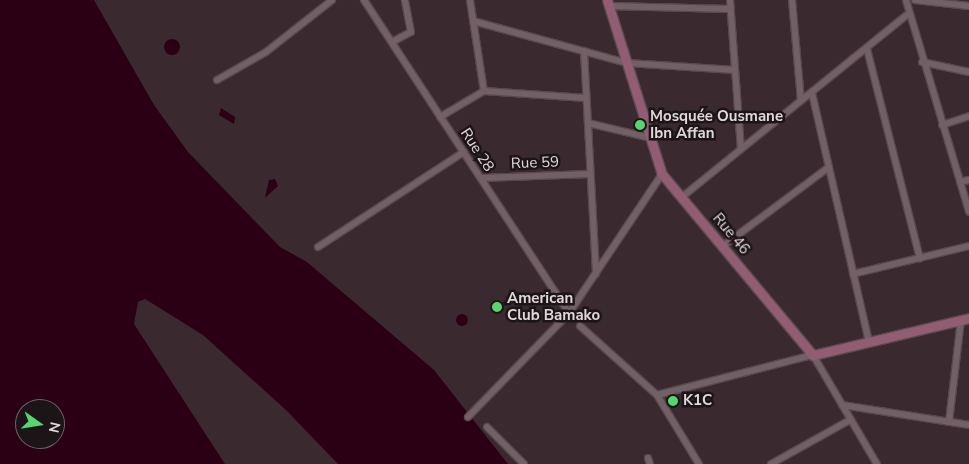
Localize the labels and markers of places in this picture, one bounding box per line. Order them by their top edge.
place label: Mosquée Ousmane Ibn Affan [650,107,783,142]
marker: Mosquée Ousmane Ibn Affan [634,119,646,131]
place label: American Club Bamako [507,289,600,324]
marker: American Club Bamako [491,301,503,313]
place label: K1C [683,392,712,410]
marker: K1C [667,395,679,407]

